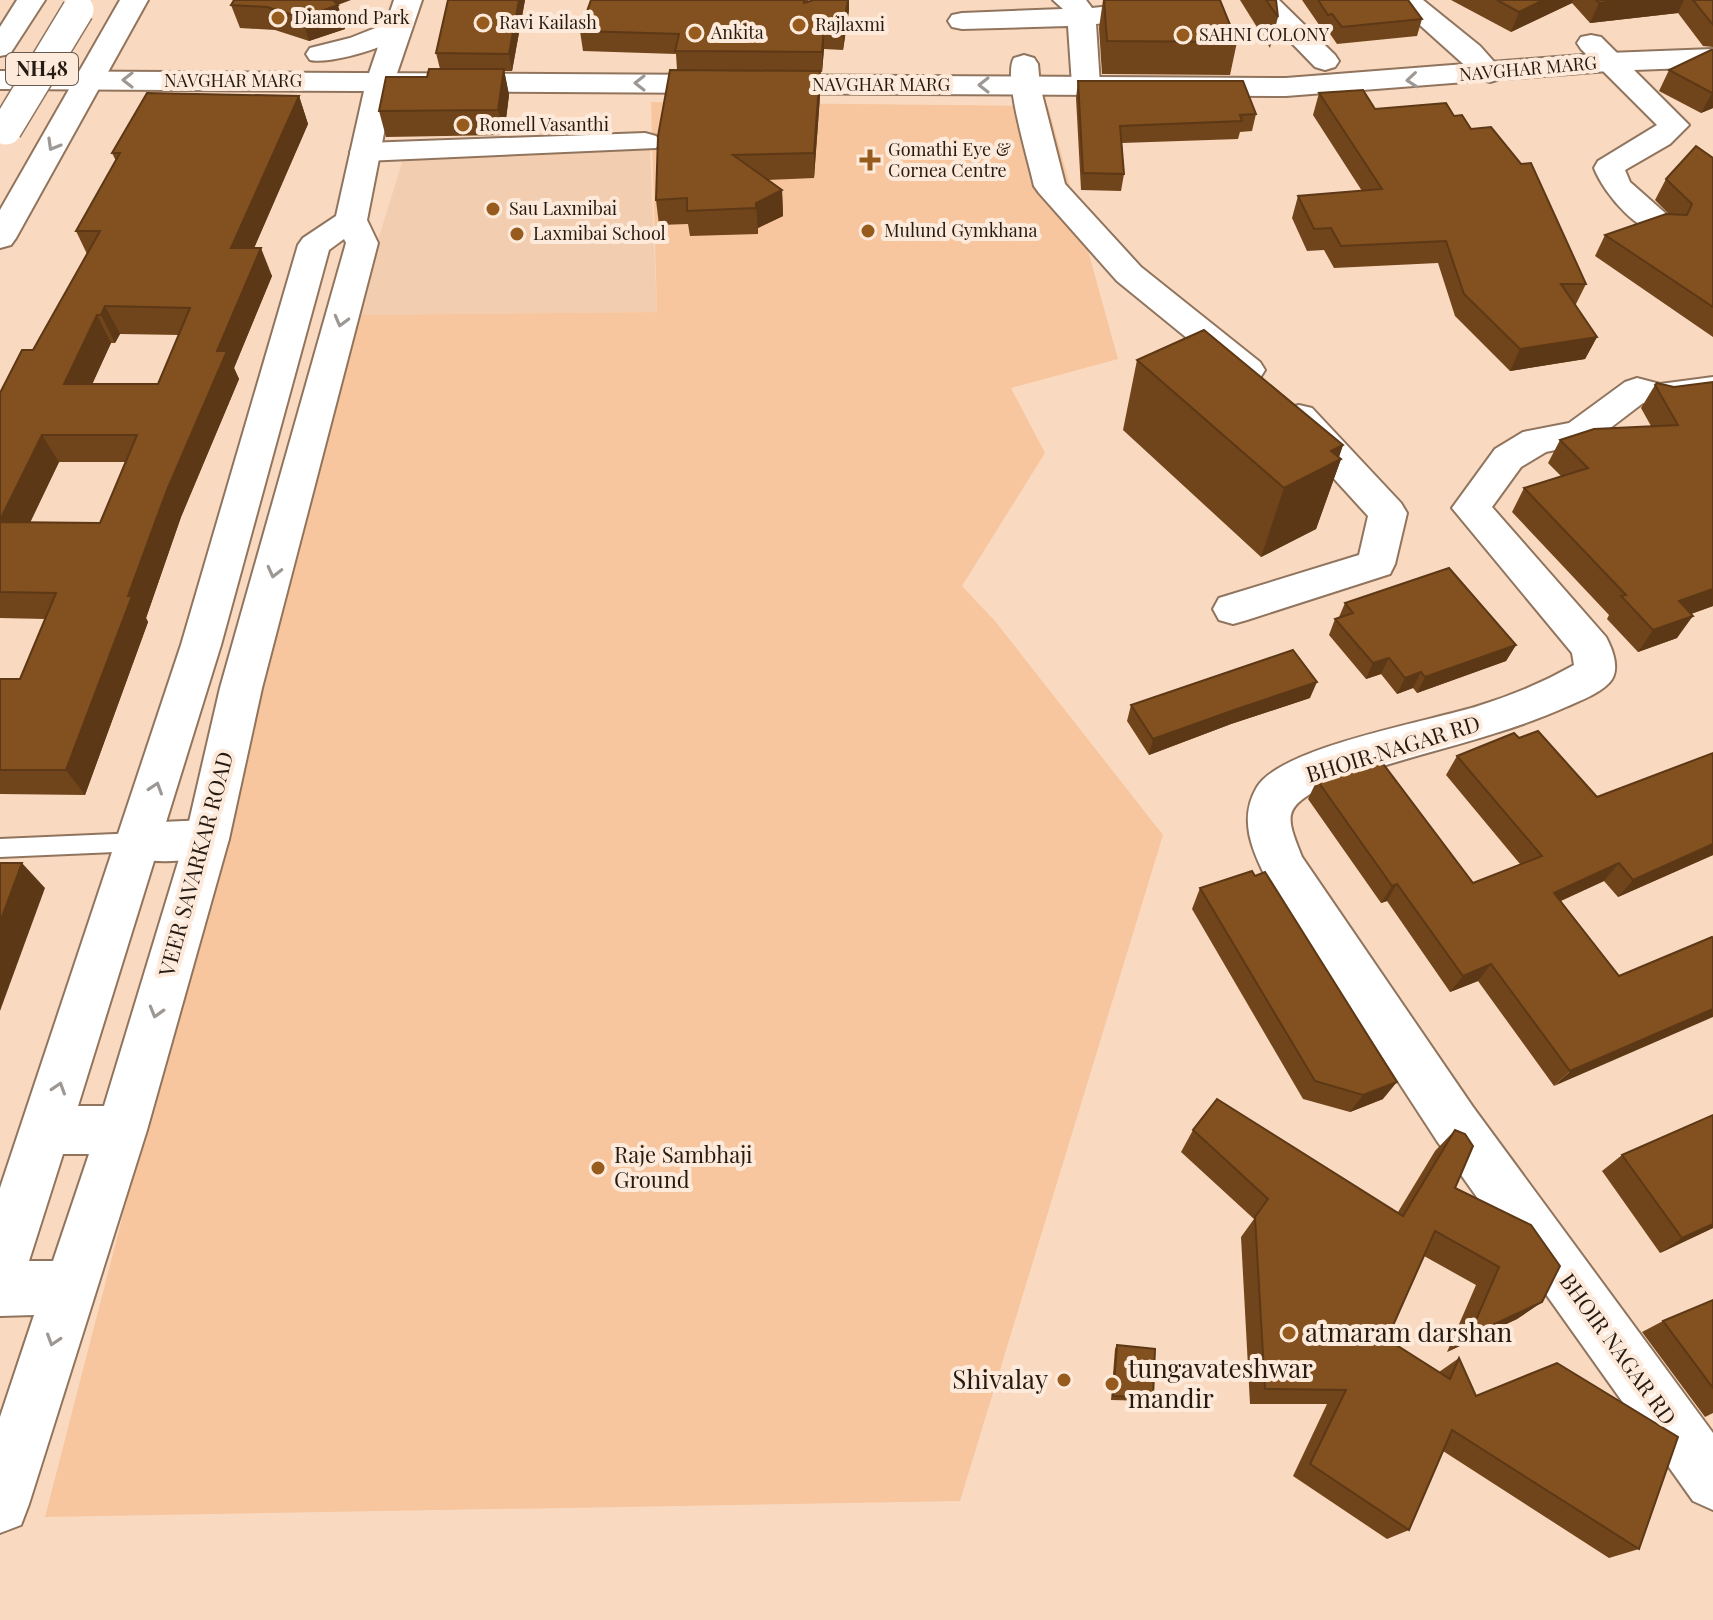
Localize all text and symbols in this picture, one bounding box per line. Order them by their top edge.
place label: Diamond Park [294,5,410,29]
marker: Diamond Park [269,9,287,27]
place label: Ravi Kailash [499,10,597,34]
place label: Rajlaxmi [815,12,885,36]
marker: Ravi Kailash [474,14,492,32]
marker: Rajlaxmi [790,16,808,34]
place label: Ankita [710,20,764,44]
place label: SAHNI COLONY [1199,22,1330,46]
marker: Ankita [686,24,704,42]
marker: SAHNI COLONY [1174,26,1192,44]
street label: NAVGHAR MARG [1458,50,1598,86]
road number: NH48 [6,53,78,85]
street label: NAVGHAR MARG [164,68,302,92]
one-way arrow [121,71,134,89]
one-way arrow [1405,71,1418,88]
street label: NAVGHAR MARG [812,72,950,96]
one-way arrow [633,74,646,92]
one-way arrow [977,76,990,94]
place label: Romell Vasanthi [479,112,609,136]
marker: Romell Vasanthi [454,116,472,134]
one-way arrow [47,136,63,150]
place label: Gomathi Eye & Cornea Centre [888,137,1011,182]
marker: Gomathi Eye & Cornea Centre [859,149,881,171]
place label: Sau Laxmibai [509,196,617,220]
marker: Sau Laxmibai [484,200,502,218]
place label: Mulund Gymkhana [884,218,1038,242]
place label: Laxmibai School [533,221,666,245]
marker: Mulund Gymkhana [859,222,877,240]
marker: Laxmibai School [508,225,526,243]
one-way arrow [334,313,351,327]
one-way arrow [266,564,283,578]
street label: BHOIR NAGAR RD [1302,707,1483,789]
street label: VEER SAVARKAR ROAD [150,748,239,980]
one-way arrow [146,781,162,795]
one-way arrow [149,1005,165,1018]
one-way arrow [49,1082,65,1096]
place label: Raje Sambhaji Ground [614,1139,752,1194]
marker: Raje Sambhaji Ground [589,1159,607,1177]
street label: BHOIR NAGAR RD [1554,1267,1684,1430]
place label: atmaram darshan [1305,1314,1513,1349]
marker: atmaram darshan [1280,1324,1298,1342]
one-way arrow [46,1332,62,1346]
place label: tungavateshwar mandir [1128,1350,1313,1415]
place label: Shivalay [952,1361,1048,1396]
marker: Shivalay [1055,1371,1073,1389]
marker: tungavateshwar mandir [1103,1375,1121,1393]

